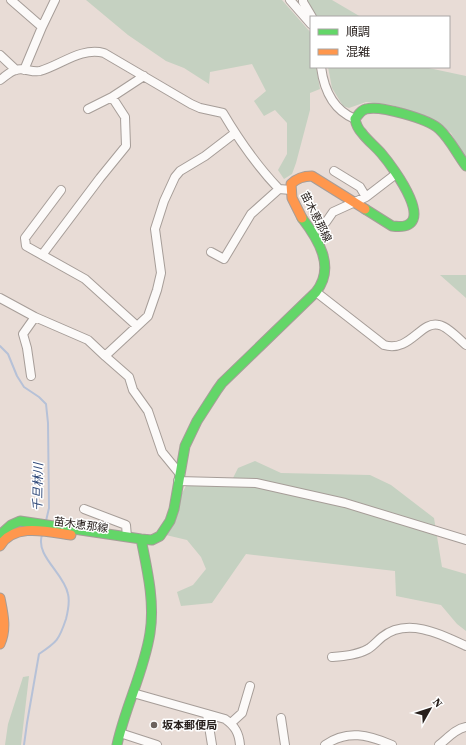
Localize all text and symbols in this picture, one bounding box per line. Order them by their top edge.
legend [310,16,450,68]
text: 順調 [346,24,370,40]
text: 混雑 [346,44,370,60]
street label: 苗木恵那線 [297,189,335,245]
water label: 千旦林川 [30,461,46,511]
street label: 苗木恵那線 [53,514,109,536]
north arrow [410,689,450,729]
text: N [429,695,446,711]
place label: 坂本郵便局 [162,718,217,733]
marker: 坂本郵便局 [149,720,159,730]

